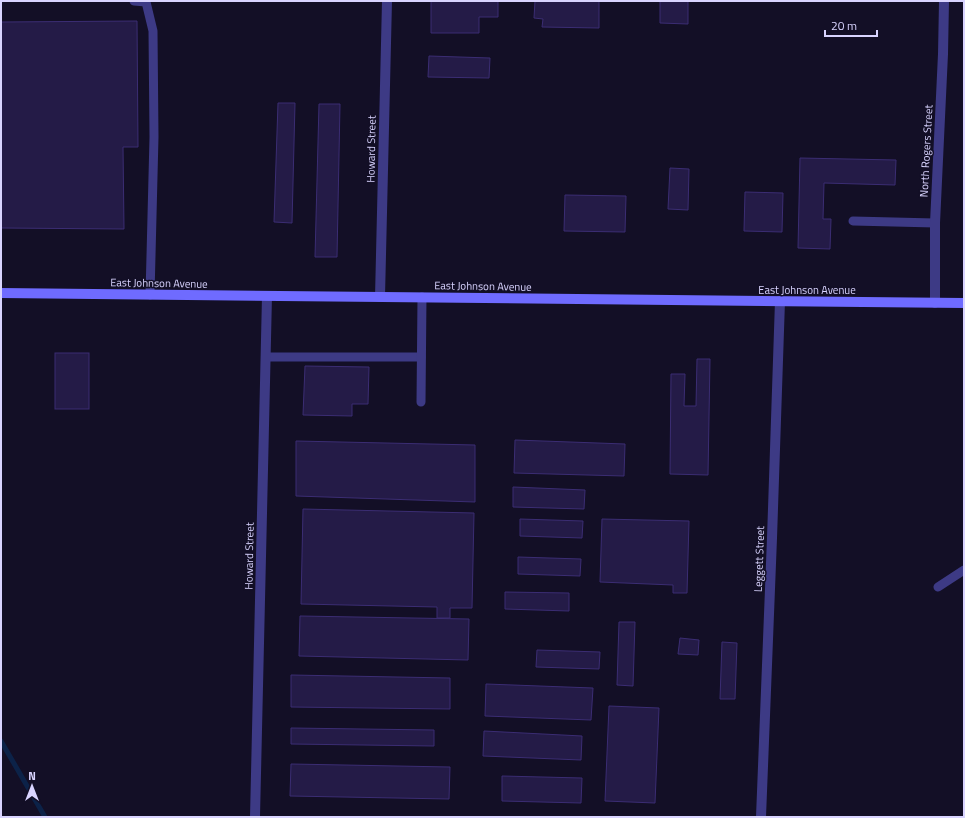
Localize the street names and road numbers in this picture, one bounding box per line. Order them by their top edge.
street label: North Rogers Street [916,104,936,198]
street label: Howard Street [362,115,380,183]
street label: East Johnson Avenue [110,274,208,292]
street label: East Johnson Avenue [434,277,532,295]
street label: East Johnson Avenue [758,282,856,298]
street label: Howard Street [240,522,258,590]
street label: Leggett Street [750,526,768,592]

